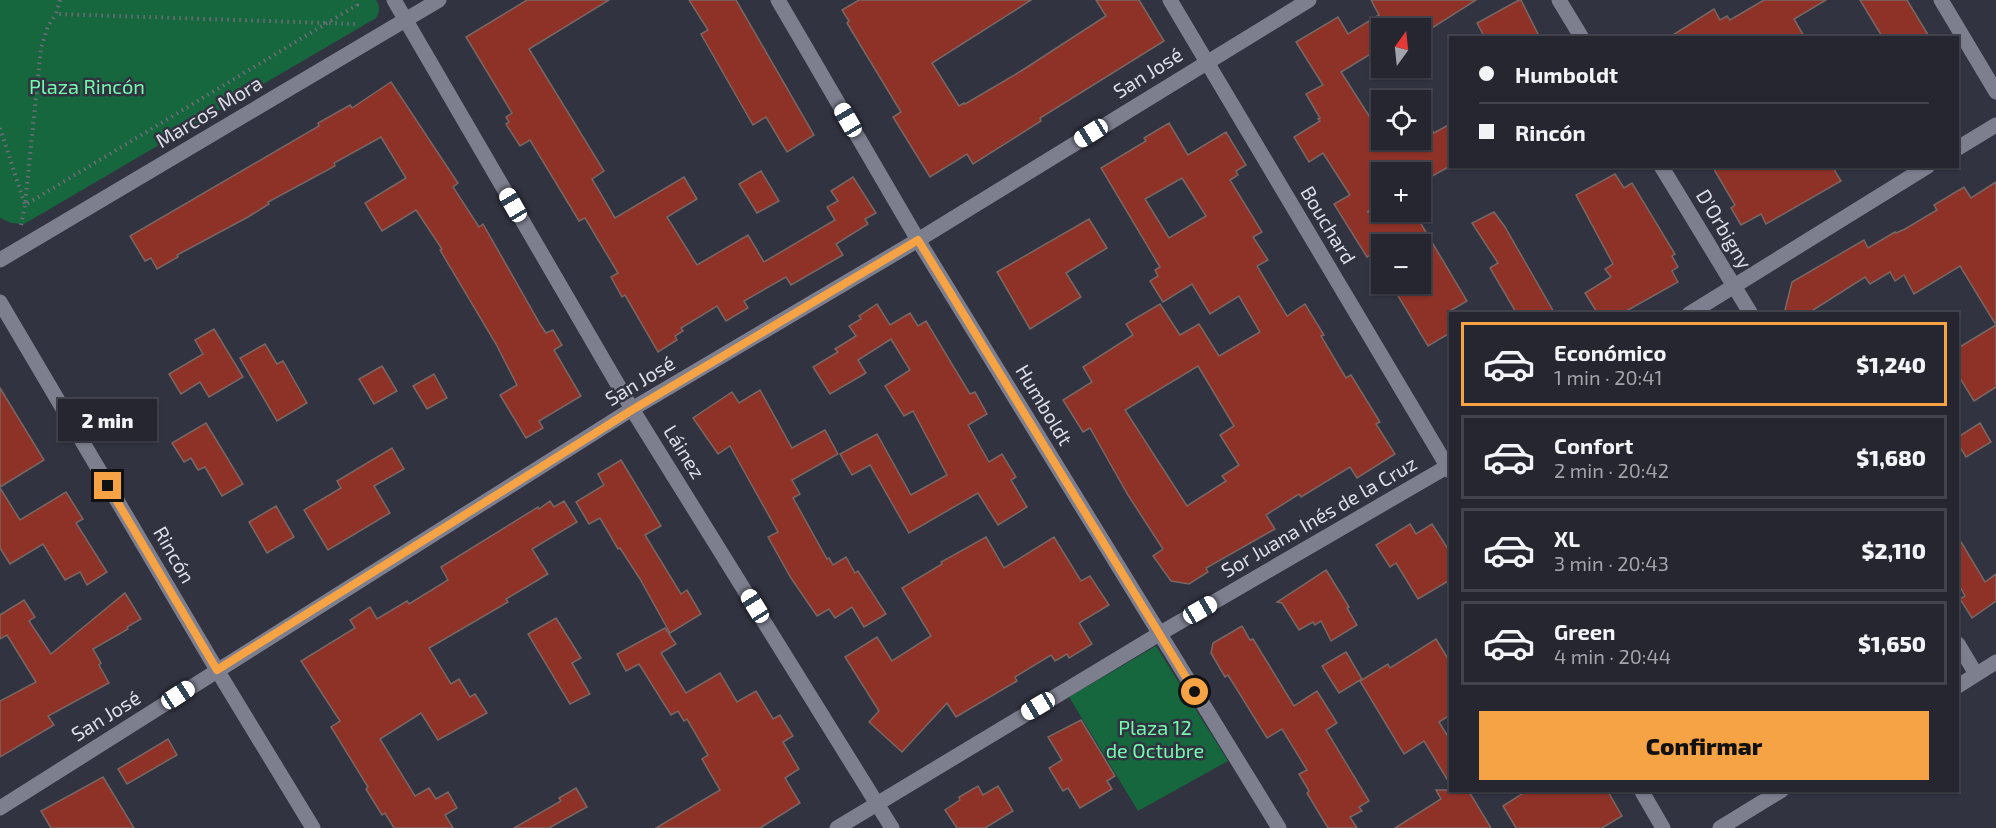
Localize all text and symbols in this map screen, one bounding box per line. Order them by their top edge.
north arrow [1371,18,1431,78]
map controls [1371,18,1431,294]
street label: San José [1108,42,1186,103]
text: Humboldt [1515,61,1618,87]
street label: Marcos Mora [151,70,266,152]
park label: Plaza Rincón [29,74,145,98]
button: locate [1371,90,1431,150]
car [831,100,865,140]
car [1071,116,1111,150]
text: Rincón [1515,119,1586,145]
button: + [1371,162,1431,222]
street label: Bouchard [1296,181,1362,268]
street label: D'Orbigny [1692,184,1758,273]
car [496,185,530,225]
button: − [1371,234,1431,294]
icon: car [1482,337,1536,391]
text: Económico [1554,339,1666,365]
street label: San José [600,350,679,410]
text: $1,240 [1856,351,1926,377]
street label: Humboldt [1011,360,1079,450]
text: 1 min · 20:41 [1554,365,1662,389]
callout: 2 min [58,399,158,441]
text: 2 min [82,408,133,432]
street label: Láinez [659,420,711,483]
icon: car [1482,430,1536,484]
text: Confort [1554,432,1633,458]
text: $1,680 [1856,444,1926,470]
street label: Sor Juana Inés de la Cruz [1216,450,1421,582]
text: 2 min · 20:42 [1554,458,1669,482]
route end [94,472,121,499]
street label: Rincón [149,522,201,587]
icon: car [1482,523,1536,577]
text: XL [1554,525,1580,551]
text: $2,110 [1861,537,1926,563]
text: 3 min · 20:43 [1554,551,1669,575]
car [738,586,772,626]
car [1180,593,1220,627]
icon: car [1482,616,1536,670]
text: Green [1554,618,1616,644]
text: $1,650 [1858,630,1926,656]
text: 4 min · 20:44 [1554,644,1671,668]
car [158,678,198,712]
route start [1181,678,1208,705]
street label: San José [66,685,144,746]
car [1018,689,1058,723]
button: Confirmar [1479,711,1929,780]
park label: Plaza 12 de Octubre [1106,715,1204,762]

